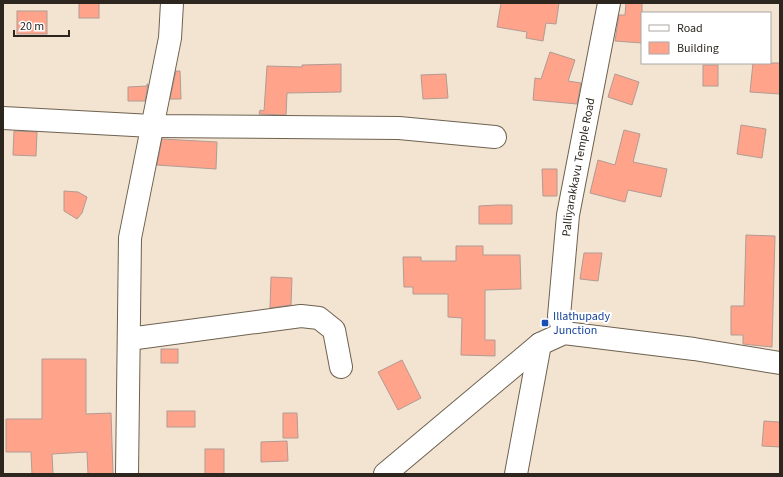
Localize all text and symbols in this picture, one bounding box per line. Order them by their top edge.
scale bar [14,12,69,38]
legend [641,12,771,64]
text: 20 m [20,18,44,35]
text: Road [677,20,703,37]
text: Building [677,40,719,57]
street label: Palliyarakkavu Temple Road [558,96,599,237]
place label: Illathupady Junction [553,308,610,339]
marker: Illathupady Junction [540,318,550,328]

